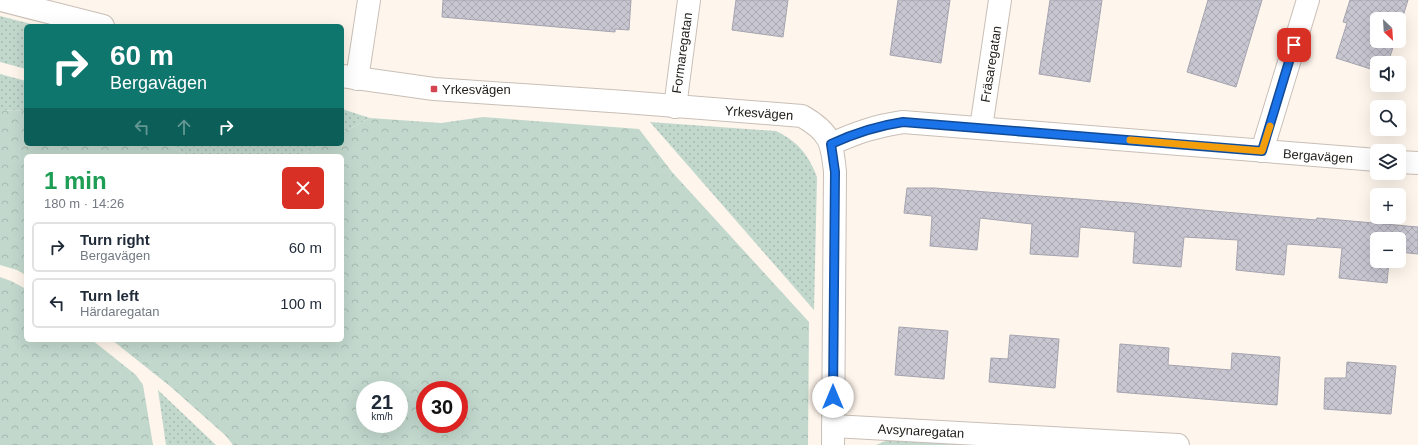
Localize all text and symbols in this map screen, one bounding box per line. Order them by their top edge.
street label: Formaregatan [669,12,695,94]
north arrow [1370,12,1406,48]
map controls [1370,12,1406,268]
street label: Fräsaregatan [978,25,1004,103]
pin [1277,28,1311,62]
icon: arrive [1283,34,1305,56]
icon: right [44,40,96,92]
text: 60 m [110,40,174,71]
button: sound [1370,56,1406,92]
text: Bergavägen [110,73,207,93]
place label: Yrkesvägen [442,82,511,97]
marker: Yrkesvägen [429,84,439,94]
button: search [1370,100,1406,136]
street label: Yrkesvägen [724,103,794,123]
icon: left [131,116,153,138]
icon: ahead [173,116,195,138]
icon: right [215,116,237,138]
button: layers [1370,144,1406,180]
street label: Bergavägen [1282,146,1354,166]
text: 1 min [44,167,107,194]
button: close [282,167,324,209]
button: + [1370,188,1406,224]
text: 180 m · 14:26 [44,196,124,211]
text: Turn right [80,231,150,248]
button: − [1370,232,1406,268]
icon: right [46,236,68,258]
text: 60 m [289,239,322,256]
text: Bergavägen [80,248,150,263]
text: Turn left [80,287,139,304]
icon: left [46,292,68,314]
text: 100 m [280,295,322,312]
text: Härdaregatan [80,304,160,319]
position arrow [812,376,854,418]
speed limit sign: 30 [416,381,468,433]
text: 21 [371,391,393,413]
text: km/h [371,411,393,422]
street label: Avsynaregatan [877,421,965,441]

